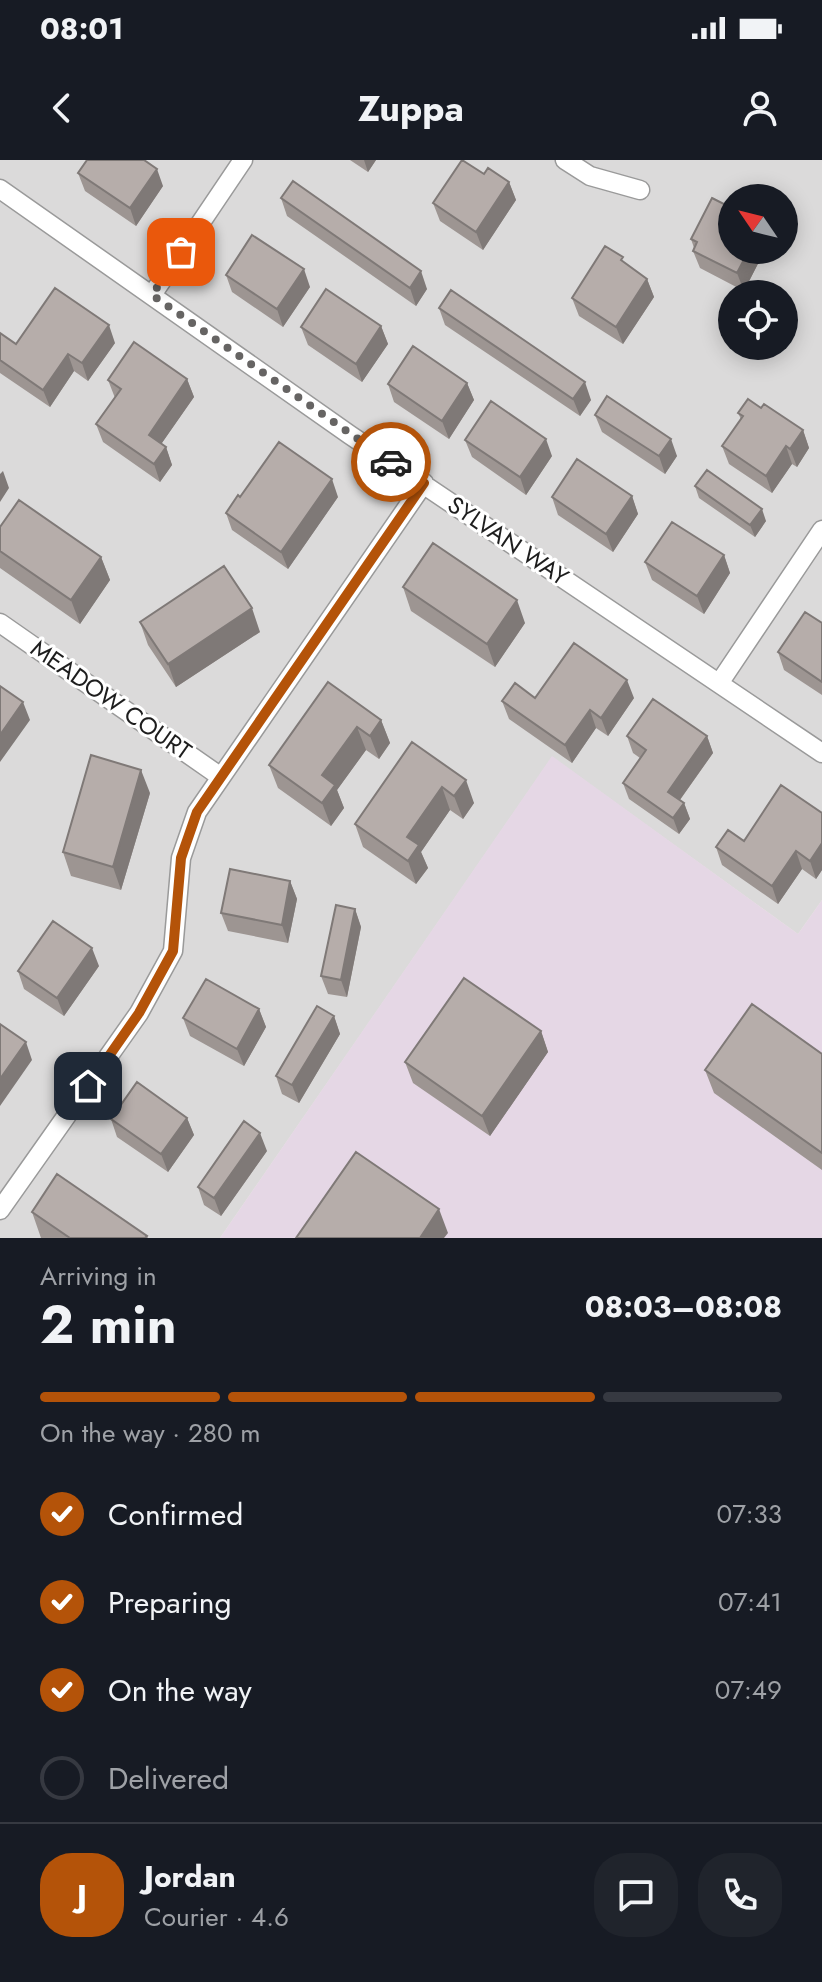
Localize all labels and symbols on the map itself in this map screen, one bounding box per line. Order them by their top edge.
north arrow [718,184,798,264]
pin [147,218,215,286]
courier [351,422,431,502]
street label: SYLVAN WAY [441,487,576,594]
street label: MEADOW COURT [24,631,199,768]
pin [54,1052,122,1120]

